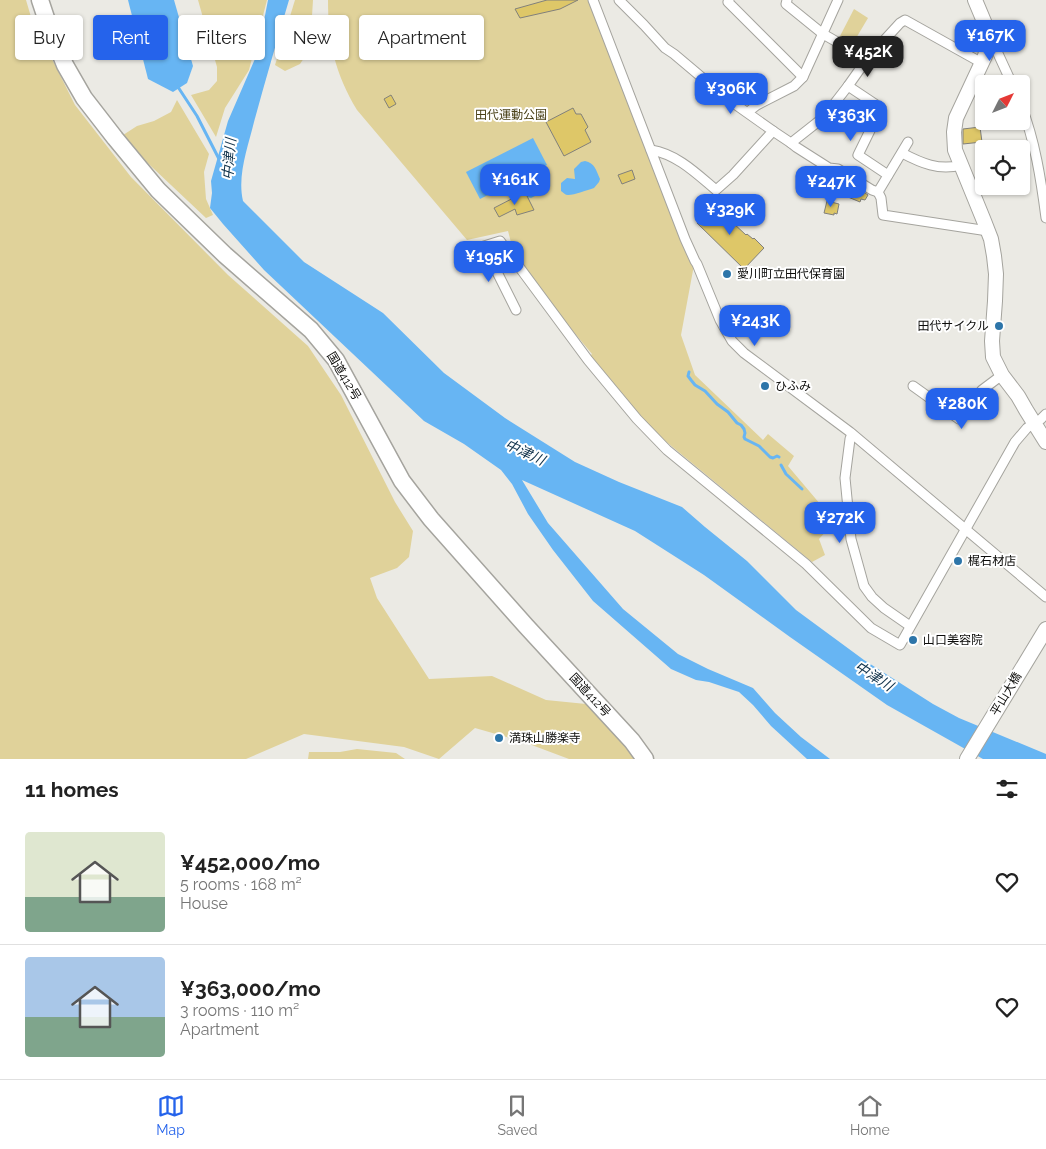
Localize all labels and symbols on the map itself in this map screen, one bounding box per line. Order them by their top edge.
pin: ¥167K [955,20,1025,62]
pin: ¥452K [833,36,903,78]
pin: ¥306K [696,72,766,115]
north arrow [975,75,1030,130]
pin: ¥363K [816,100,886,142]
park label: 田代運動公園 [475,108,547,122]
water label: 中津川 [219,135,239,181]
pin: ¥161K [480,164,550,206]
pin: ¥247K [796,166,866,208]
pin: ¥329K [695,194,765,236]
pin: ¥195K [454,240,524,283]
place label: 愛川町立田代保育園 [737,267,845,281]
marker: 愛川町立田代保育園 [721,268,733,280]
pin: ¥243K [720,304,790,347]
place label: 田代サイクル [918,319,989,333]
marker: 田代サイクル [993,320,1005,332]
street label: 国道412号 [324,349,364,403]
place label: ひふみ [775,379,811,393]
marker: ひふみ [759,380,771,392]
pin: ¥280K [927,388,997,430]
water label: 中津川 [503,436,549,469]
pin: ¥272K [805,502,875,544]
place label: 梶石材店 [968,554,1016,568]
marker: 梶石材店 [952,555,964,567]
place label: 山口美容院 [923,633,983,647]
marker: 山口美容院 [907,634,919,646]
water label: 中津川 [852,658,898,695]
street label: 国道412号 [566,670,614,720]
street label: 平山大橋 [988,670,1024,718]
place label: 満珠山勝楽寺 [509,731,581,745]
marker: 満珠山勝楽寺 [493,732,505,744]

